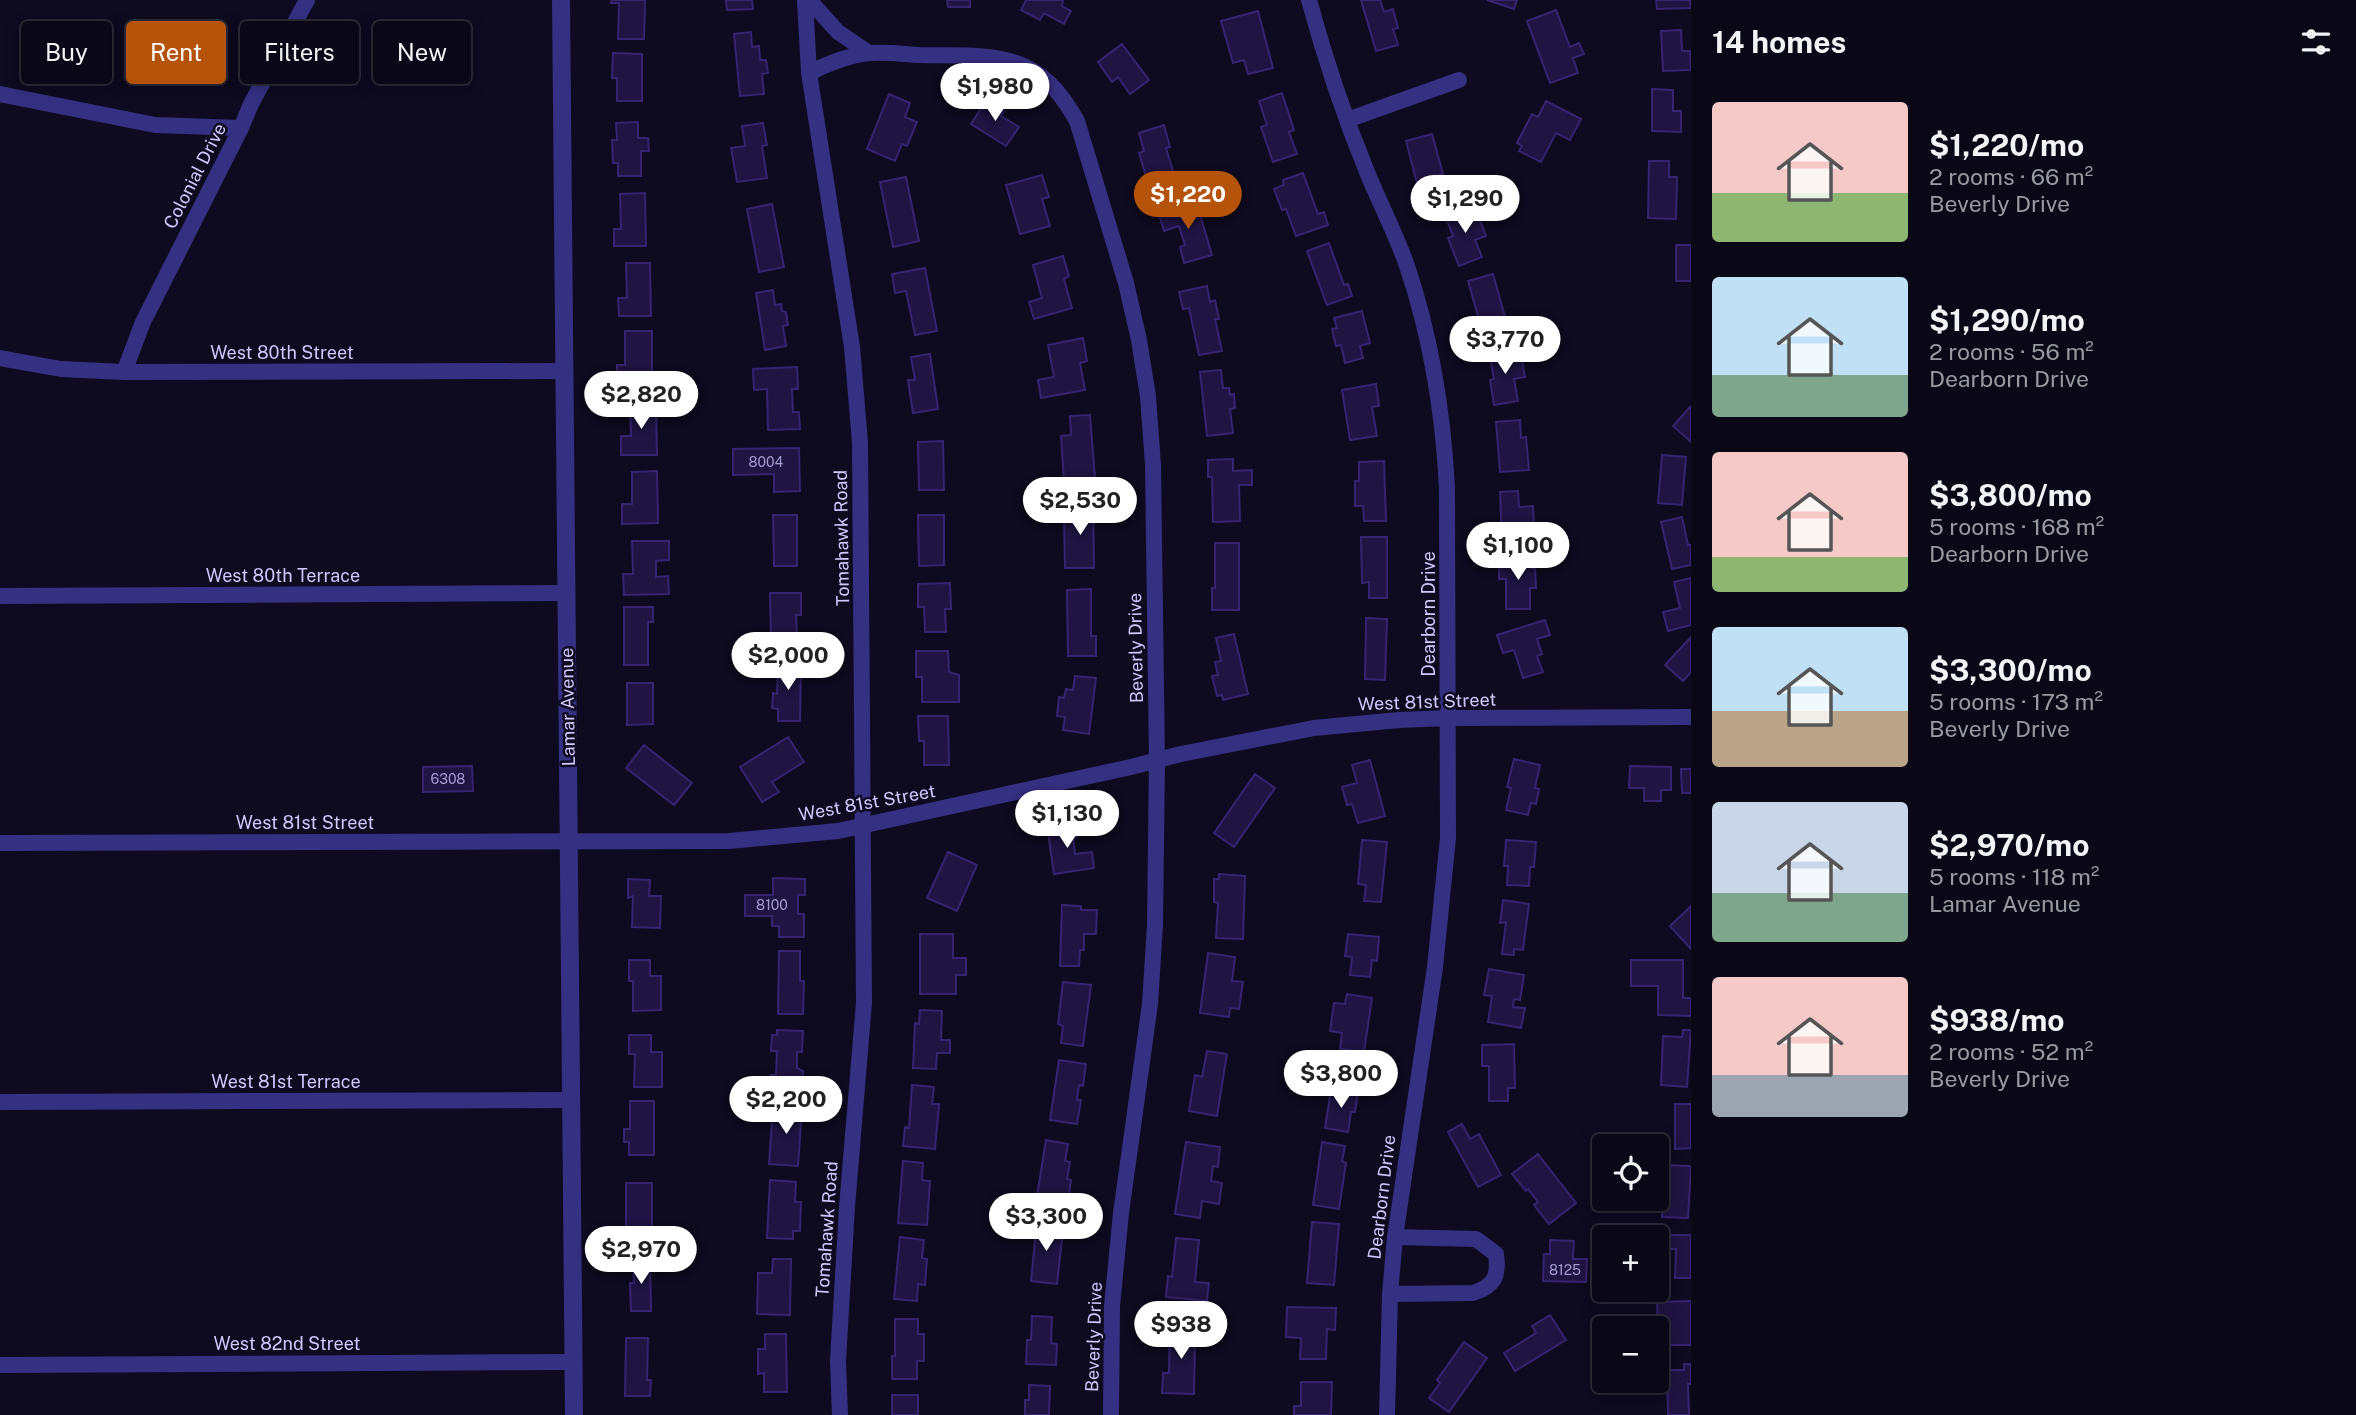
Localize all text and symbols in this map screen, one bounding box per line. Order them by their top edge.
chip: Buy [21,21,112,84]
chip: Rent [126,21,226,84]
chip: Filters [240,21,359,84]
chip: New [373,21,471,84]
icon: filters [2297,23,2335,61]
text: 14 homes [1712,24,1846,60]
pin: $1,980 [938,64,1052,123]
text: $1,980 [956,72,1034,99]
street label: Colonial Drive [159,120,230,232]
text: $1,220/mo [1929,127,2084,163]
icon: home [1768,130,1852,214]
text: 2 rooms · 66 m² [1929,163,2093,190]
pin: $1,220 [1131,172,1245,231]
pin: $1,290 [1408,176,1522,235]
text: $1,220 [1150,180,1226,207]
text: $1,290 [1427,184,1503,211]
text: Beverly Drive [1929,190,2070,217]
text: $1,290/mo [1929,302,2085,338]
icon: home [1768,305,1852,389]
pin: $3,770 [1448,316,1562,376]
text: $3,770 [1466,325,1544,352]
text: 2 rooms · 56 m² [1929,338,2094,365]
street label: West 80th Street [210,342,354,363]
text: Dearborn Drive [1929,365,2089,392]
pin: $2,820 [584,372,698,431]
text: $2,820 [600,380,682,407]
house number: 8004 [749,454,784,470]
street label: Tomahawk Road [830,470,853,606]
pin: $2,530 [1023,477,1137,537]
text: $3,800/mo [1929,477,2092,513]
icon: home [1768,480,1852,564]
text: $2,530 [1039,486,1121,513]
text: 5 rooms · 168 m² [1929,513,2104,540]
pin: $1,100 [1461,522,1575,582]
text: $1,100 [1482,531,1554,558]
text: Dearborn Drive [1929,540,2089,567]
street label: Dearborn Drive [1418,551,1439,677]
street label: West 80th Terrace [206,565,360,586]
street label: Beverly Drive [1124,593,1147,703]
pin: $2,000 [731,632,845,692]
text: $2,000 [748,641,828,668]
street label: Lamar Avenue [556,647,579,767]
text: $3,300/mo [1929,652,2092,688]
icon: home [1768,655,1852,739]
text: 5 rooms · 173 m² [1929,688,2103,715]
street label: West 81st Street [1357,689,1497,714]
text: Beverly Drive [1929,715,2070,742]
house number: 6308 [431,771,465,787]
street label: West 81st Street [797,780,937,825]
pin: $1,130 [1010,790,1124,850]
text: $1,130 [1031,799,1103,826]
street label: West 81st Street [236,812,374,833]
text: $2,970/mo [1929,827,2089,863]
icon: home [1768,830,1852,914]
text: 5 rooms · 118 m² [1929,863,2099,890]
text: Lamar Avenue [1929,890,2081,917]
house number: 8100 [756,897,788,913]
text: $938/mo [1929,1002,2065,1038]
icon: home [1768,1005,1852,1089]
text: 2 rooms · 52 m² [1929,1038,2093,1065]
pin: $3,800 [1284,1050,1398,1110]
text: $3,800 [1300,1059,1382,1086]
text: Beverly Drive [1929,1065,2070,1092]
street label: West 81st Terrace [211,1071,361,1092]
pin: $2,200 [729,1076,843,1136]
text: $2,200 [745,1085,827,1112]
street label: Dearborn Drive [1363,1133,1400,1260]
map controls [1592,1134,1669,1393]
button: locate [1592,1134,1669,1211]
street label: Tomahawk Road [811,1160,842,1298]
pin: $3,300 [989,1194,1103,1253]
text: $3,300 [1005,1202,1087,1229]
button: + [1592,1225,1669,1302]
pin: $2,970 [584,1226,698,1286]
text: $2,970 [601,1235,681,1262]
house number: 8125 [1549,1262,1581,1278]
street label: Beverly Drive [1081,1281,1106,1393]
pin: $938 [1140,1302,1222,1361]
text: $938 [1150,1310,1212,1337]
button: − [1592,1316,1669,1393]
street label: West 82nd Street [213,1333,361,1354]

